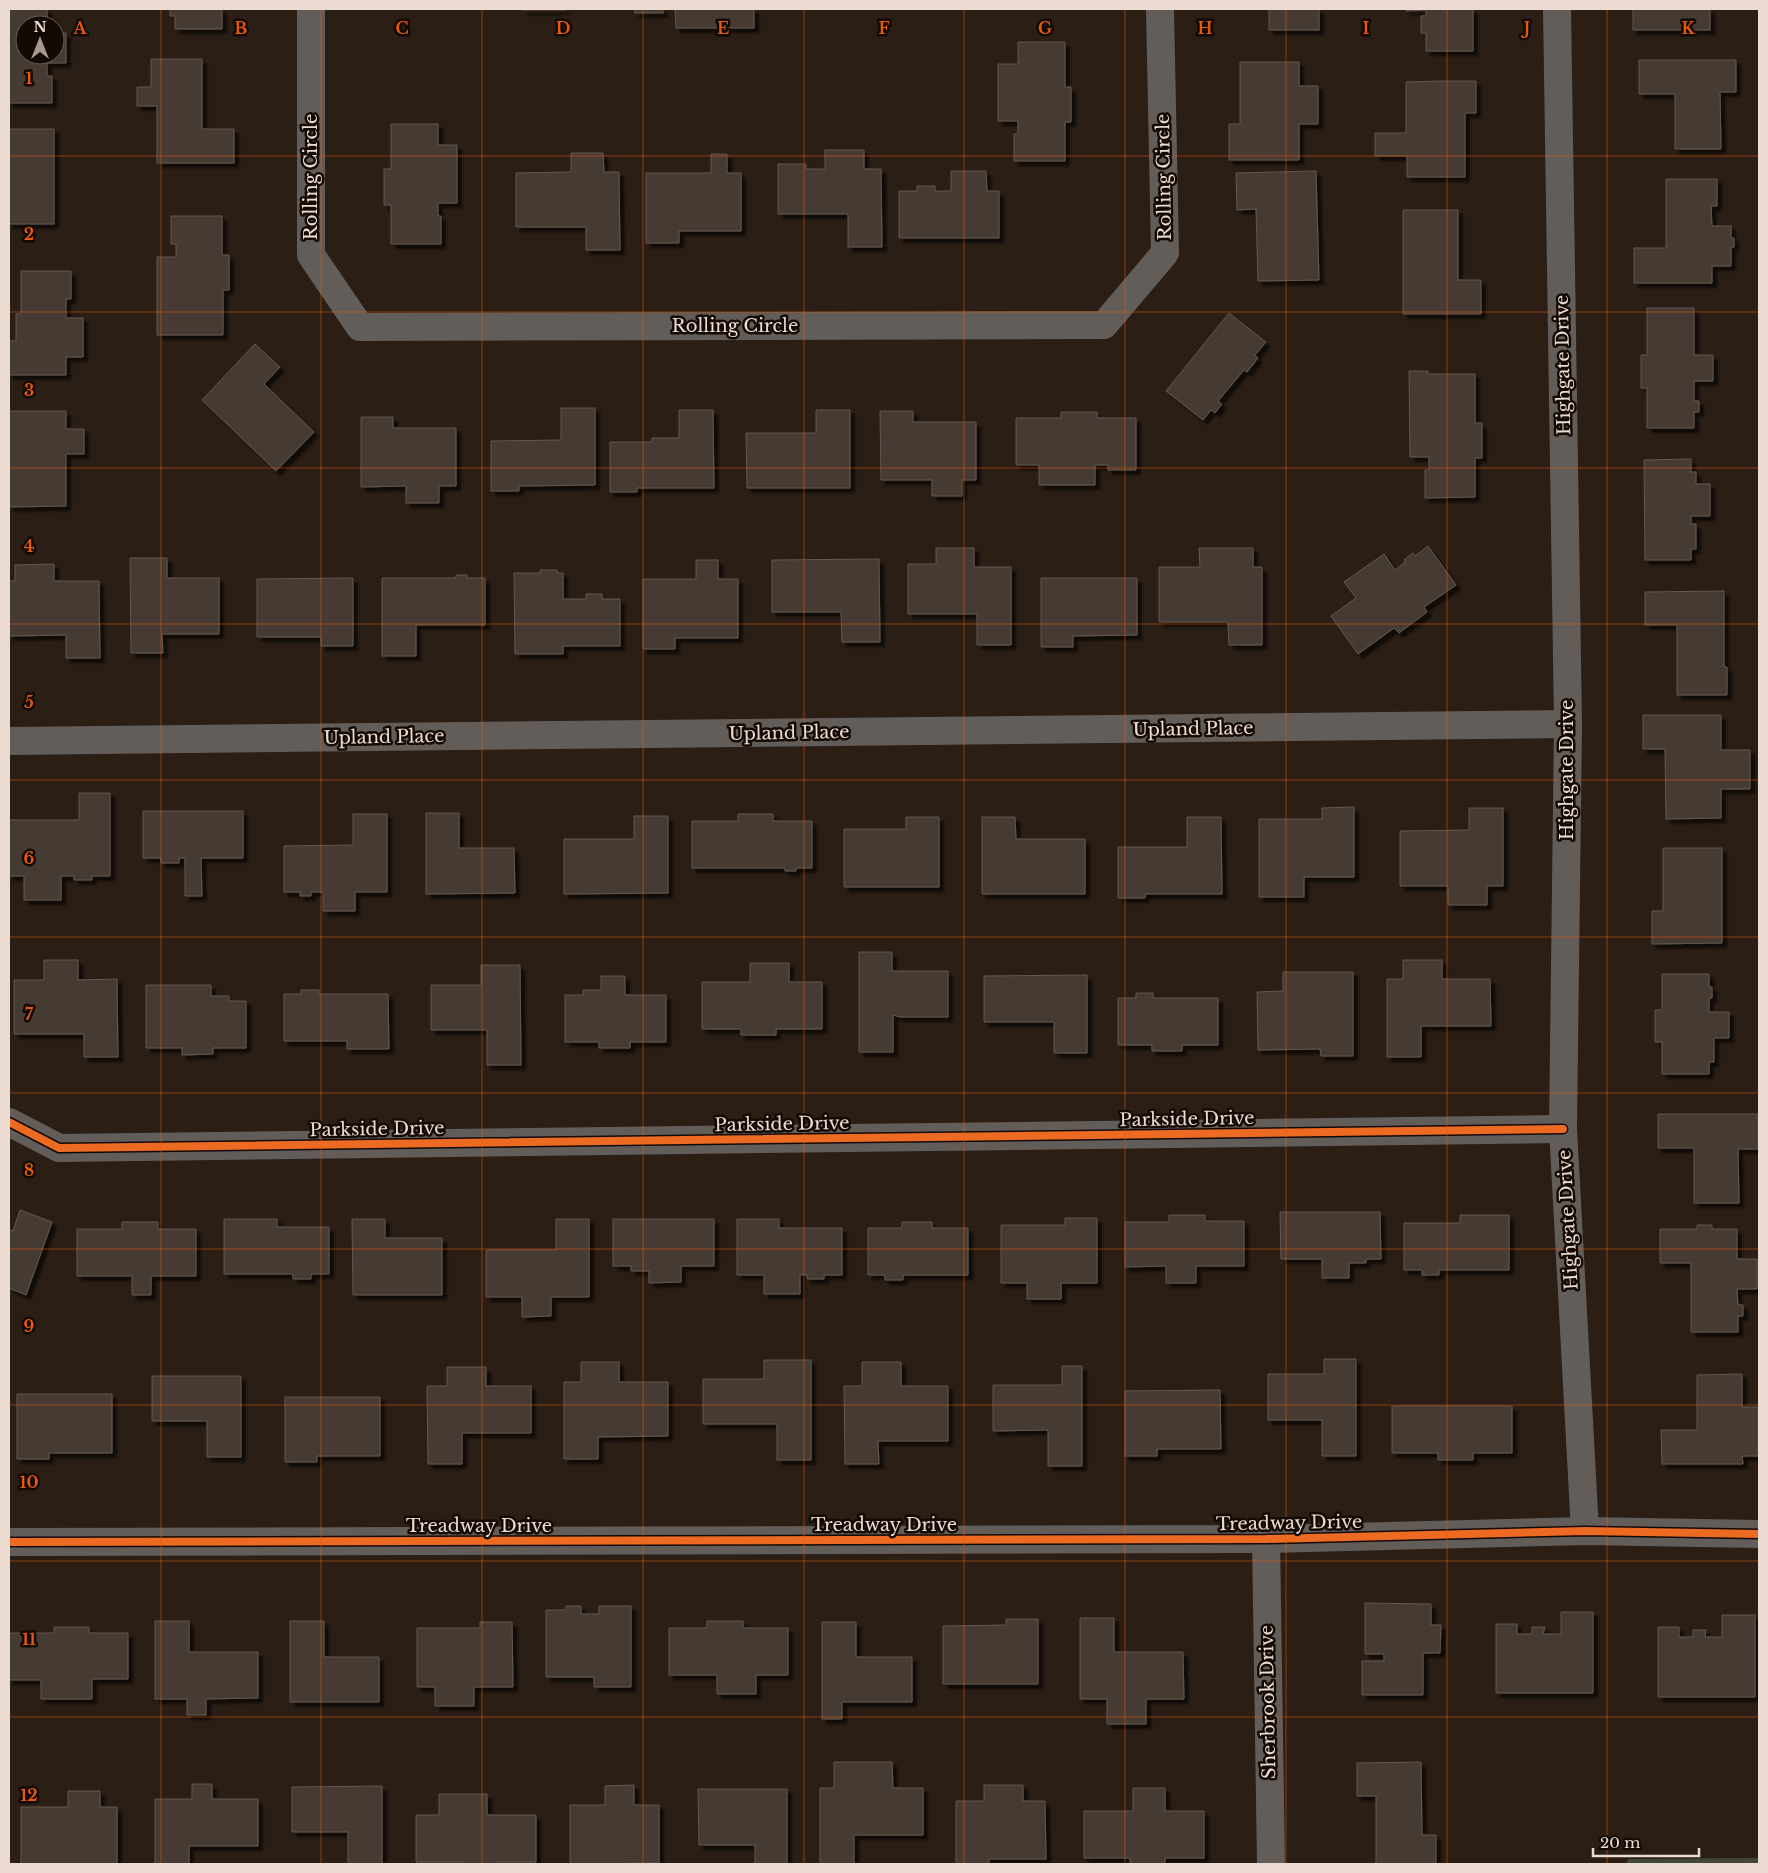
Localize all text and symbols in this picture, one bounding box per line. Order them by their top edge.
north arrow [15,15,65,65]
text: N [33,18,47,36]
text: A [73,18,88,38]
text: B [235,18,248,38]
text: C [395,18,409,38]
text: D [556,18,570,38]
text: E [717,18,729,38]
text: F [878,18,890,38]
text: G [1038,18,1052,38]
text: H [1197,18,1213,38]
text: I [1363,18,1370,38]
text: J [1521,18,1530,38]
text: K [1681,18,1695,38]
text: 1 [26,68,33,88]
street label: Rolling Circle [300,114,322,240]
street label: Rolling Circle [1152,114,1176,240]
text: 2 [24,224,34,244]
street label: Highgate Drive [1551,295,1575,435]
street label: Rolling Circle [672,315,798,337]
text: 3 [24,380,34,400]
text: 4 [24,536,34,556]
text: 5 [24,692,34,712]
street label: Highgate Drive [1556,700,1578,840]
street label: Upland Place [1132,717,1254,741]
street label: Upland Place [728,721,850,745]
street label: Upland Place [323,725,445,749]
text: 6 [24,848,35,868]
text: 7 [25,1004,34,1024]
street label: Parkside Drive [1119,1107,1255,1131]
street label: Parkside Drive [714,1112,850,1136]
street label: Parkside Drive [309,1117,445,1141]
street label: Highgate Drive [1553,1149,1583,1291]
text: 8 [24,1160,34,1180]
text: 9 [24,1316,35,1336]
text: 10 [19,1472,39,1492]
street label: Treadway Drive [1216,1511,1362,1535]
street label: Treadway Drive [811,1514,957,1536]
street label: Treadway Drive [406,1515,552,1537]
street label: Sherbrook Drive [1256,1625,1280,1779]
text: 11 [22,1629,36,1649]
text: 12 [20,1785,38,1805]
scale bar [1593,1826,1699,1858]
text: 20 m [1600,1833,1640,1852]

